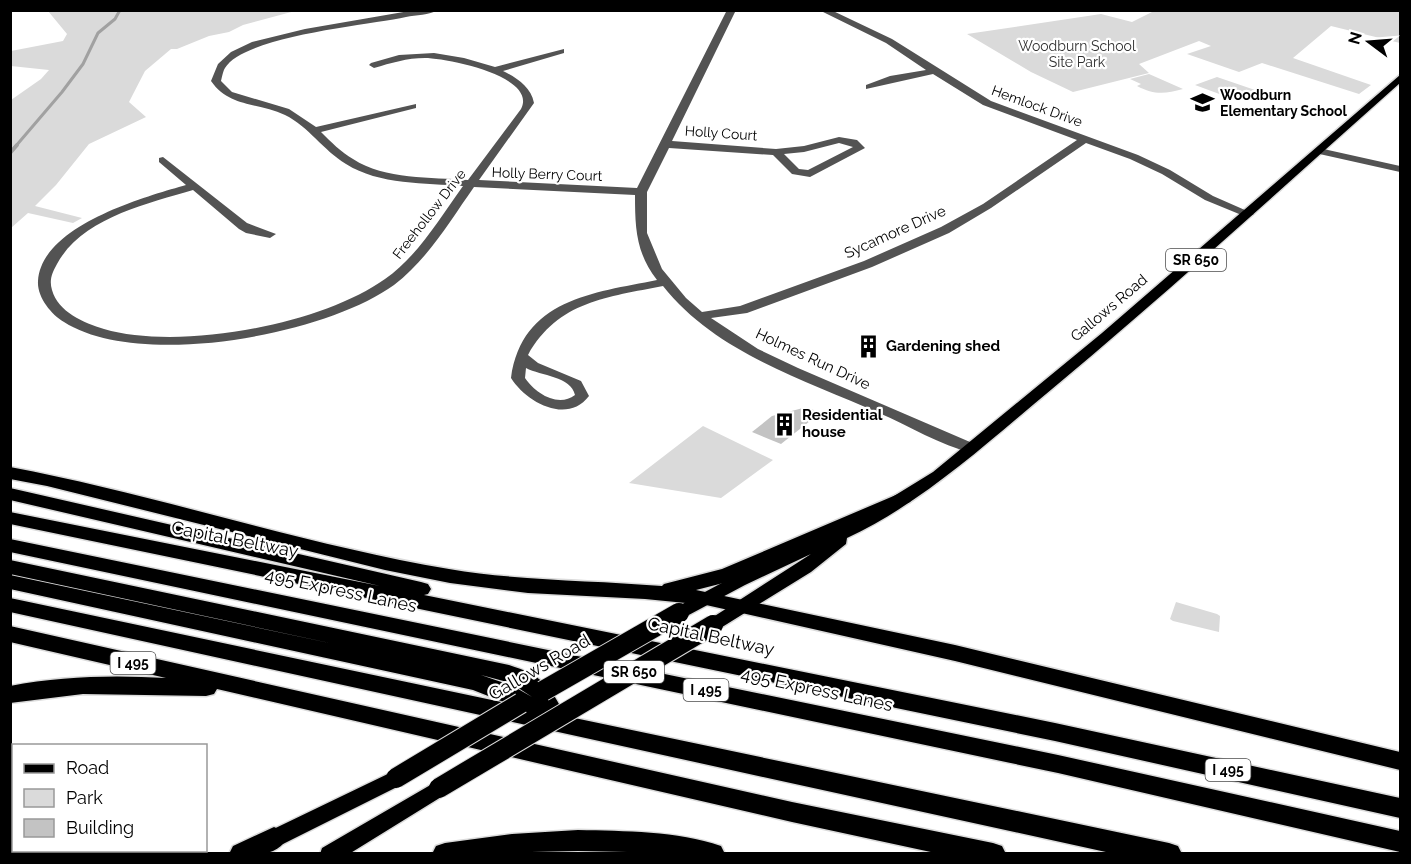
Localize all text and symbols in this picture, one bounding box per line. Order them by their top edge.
north arrow [1339,12,1399,72]
text: N [1344,30,1366,46]
park label: Woodburn School Site Park [1018,38,1136,70]
street label: Hemlock Drive [989,82,1085,130]
place label: Woodburn Elementary School [1220,87,1348,119]
school or university icon: Woodburn Elementary School [1189,90,1215,116]
street label: Holly Court [684,122,758,144]
street label: Holly Berry Court [491,164,603,184]
street label: Freehollow Drive [389,166,469,262]
street label: Sycamore Drive [841,201,949,262]
road number: SR 650 [1166,249,1226,271]
street label: Gallows Road [1067,271,1151,345]
street label: Holmes Run Drive [753,325,873,394]
building icon: Gardening shed [855,333,881,359]
place label: Gardening shed [886,337,1000,355]
place label: Residential house [802,406,883,441]
building icon: Residential house [771,411,797,437]
street label: Capital Beltway [170,516,301,562]
street label: 495 Express Lanes [263,564,419,616]
street label: Capital Beltway [646,612,777,660]
street label: Gallows Road [485,629,593,705]
road number: I 495 [110,652,156,674]
road number: SR 650 [604,661,664,683]
street label: 495 Express Lanes [739,663,895,715]
road number: I 495 [684,679,728,701]
legend [12,744,207,852]
text: Road [66,757,109,778]
road number: I 495 [1206,759,1250,781]
text: Park [66,787,103,808]
text: Building [66,817,134,838]

